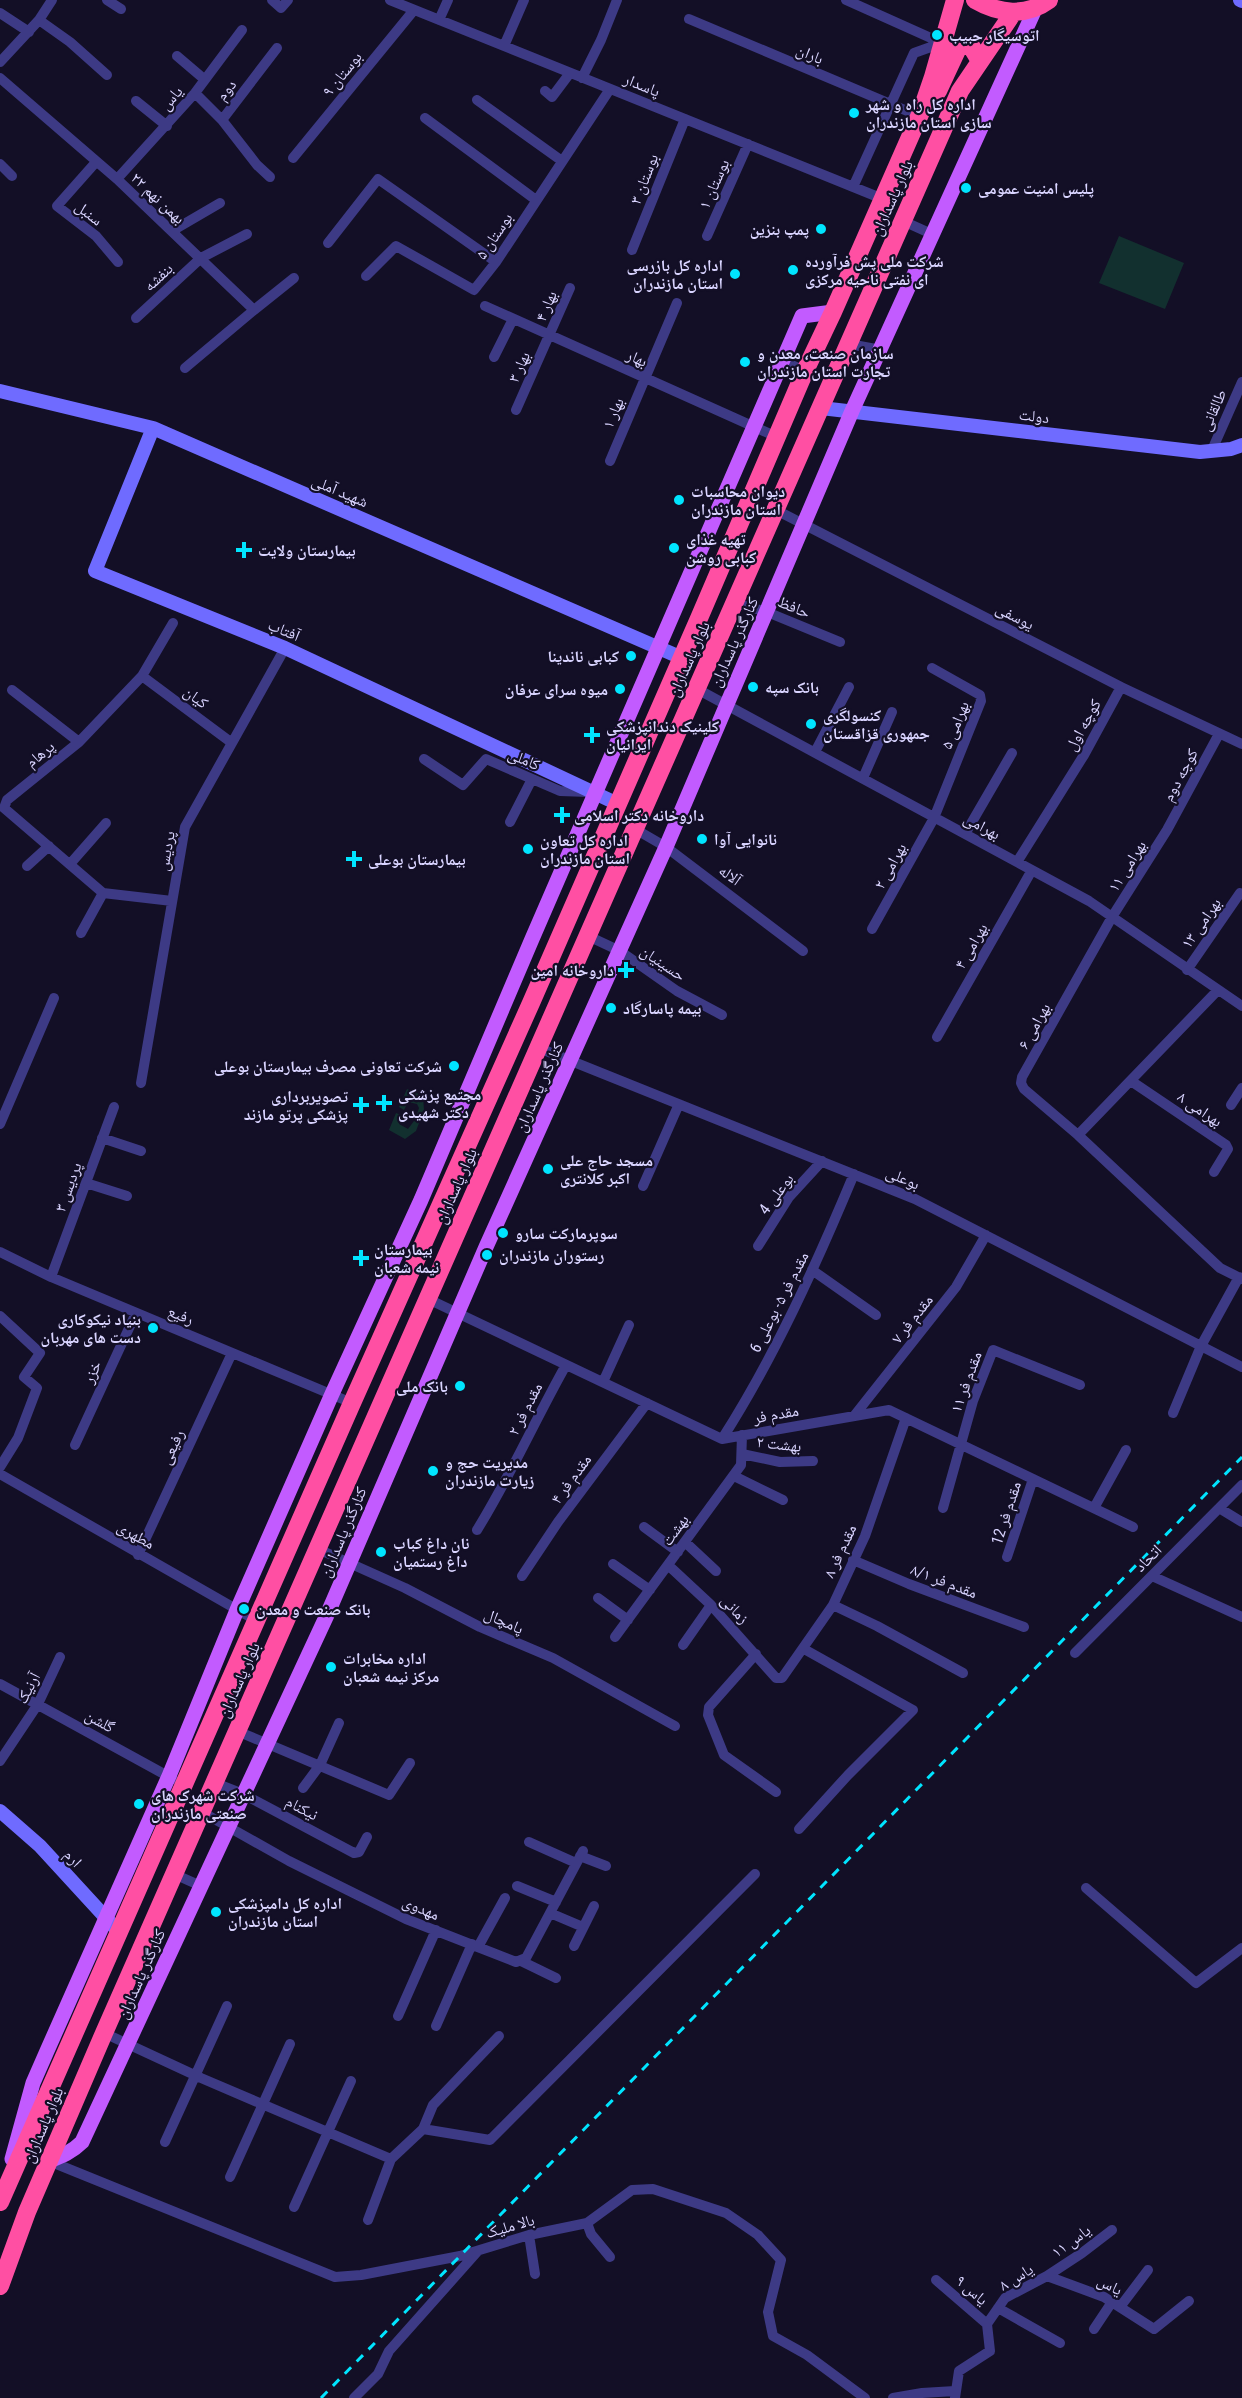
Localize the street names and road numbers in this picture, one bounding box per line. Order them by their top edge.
street label: باران [793,40,827,69]
street label: بوستان ۹ [318,48,367,101]
street label: پاسدار [620,69,663,101]
street label: دوم [212,76,241,105]
street label: یاس [155,82,187,115]
street label: بوستان ۳ [626,151,663,207]
street label: بوستان ۱ [695,156,734,212]
street label: بلوار پاسداران [867,157,918,239]
street label: ۲۲ بهمن نهم [126,168,189,229]
street label: سنبل [71,196,106,230]
street label: بوستان ۵ [471,209,517,264]
street label: بنفشه [139,259,177,295]
street label: بهار ۴ [531,288,561,324]
street label: بهار [623,345,650,371]
street label: بهار ۳ [504,349,534,385]
street label: طالقانی [1195,386,1231,434]
street label: بهار ۱ [598,395,628,431]
street label: دولت [1018,405,1050,427]
street label: شهید آملی [308,471,371,512]
street label: حافظ [775,592,813,622]
street label: کنارگذر پاسداران [706,594,763,690]
street label: یوسفی [992,598,1037,635]
street label: آفتاب [265,615,304,645]
street label: بلوار پاسداران [664,618,715,700]
street label: کیان [179,682,212,713]
street label: کوچه اول [1061,696,1106,755]
street label: بهرامی ۵ [937,698,974,752]
street label: پرهام [22,736,59,772]
street label: کاملی [505,744,543,775]
street label: کوچه دوم [1158,745,1203,805]
street label: بهرامی [960,808,1004,844]
street label: پردیس [153,829,180,873]
street label: بهرامی ۱۱ [1104,837,1151,896]
street label: بهرامی ۲ [870,840,911,893]
street label: آلاله [715,861,746,890]
street label: بهرامی ۱۳ [1177,894,1226,952]
street label: بهرامی ۴ [950,920,993,973]
street label: حسینیان [636,941,689,986]
street label: بهرامی ۶ [1014,1000,1055,1053]
street label: کنارگذر پاسداران [511,1039,568,1135]
street label: بهرامی ۸ [1173,1087,1226,1132]
street label: بلوار پاسداران [431,1145,482,1227]
street label: پردیس ۳ [50,1159,87,1215]
street label: بوعلی [883,1162,923,1194]
street label: بوعلی 4 [754,1170,798,1219]
street label: مقدم فر ۵- بوعلی 6 [745,1248,813,1356]
street label: مقدم فر ۷ [887,1291,938,1348]
street label: رفیع [165,1301,197,1330]
street label: مقدم فر ۱۱ [946,1349,987,1416]
street label: خزر [78,1358,105,1387]
street label: مقدم فر ۲ [504,1379,547,1439]
street label: مقدم فر [751,1401,800,1428]
street label: رفیعی [156,1427,189,1468]
street label: بهشت ۲ [756,1432,802,1456]
street label: مقدم فر ۴ [547,1451,596,1508]
street label: مقدم فر 12 [987,1479,1026,1547]
street label: کنارگذر پاسداران [315,1484,372,1580]
street label: بهشت [657,1511,693,1549]
street label: مطهری [114,1517,158,1554]
street label: مقدم فر ۸ [819,1521,861,1581]
street label: اتحاد [1130,1540,1166,1576]
street label: مقدم فر ۸/۱ [908,1560,980,1603]
street label: زمانی [716,1590,753,1628]
street label: پامچال [481,1604,527,1639]
street label: بلوار پاسداران [214,1639,265,1721]
street label: آرنیک [12,1668,44,1707]
street label: گلشن [82,1705,118,1738]
street label: نیکنام [282,1792,321,1825]
street label: ارم [59,1845,86,1872]
street label: مهدوی [399,1892,442,1925]
street label: کنارگذر پاسداران [113,1926,170,2022]
street label: بلوار پاسداران [19,2084,68,2166]
street label: بالا ملیک [483,2210,537,2242]
street label: یاس ۱۱ [1048,2220,1095,2262]
street label: یاس ۸ [995,2259,1037,2295]
street label: یاس ۹ [951,2271,992,2310]
street label: یاس [1094,2271,1126,2300]

